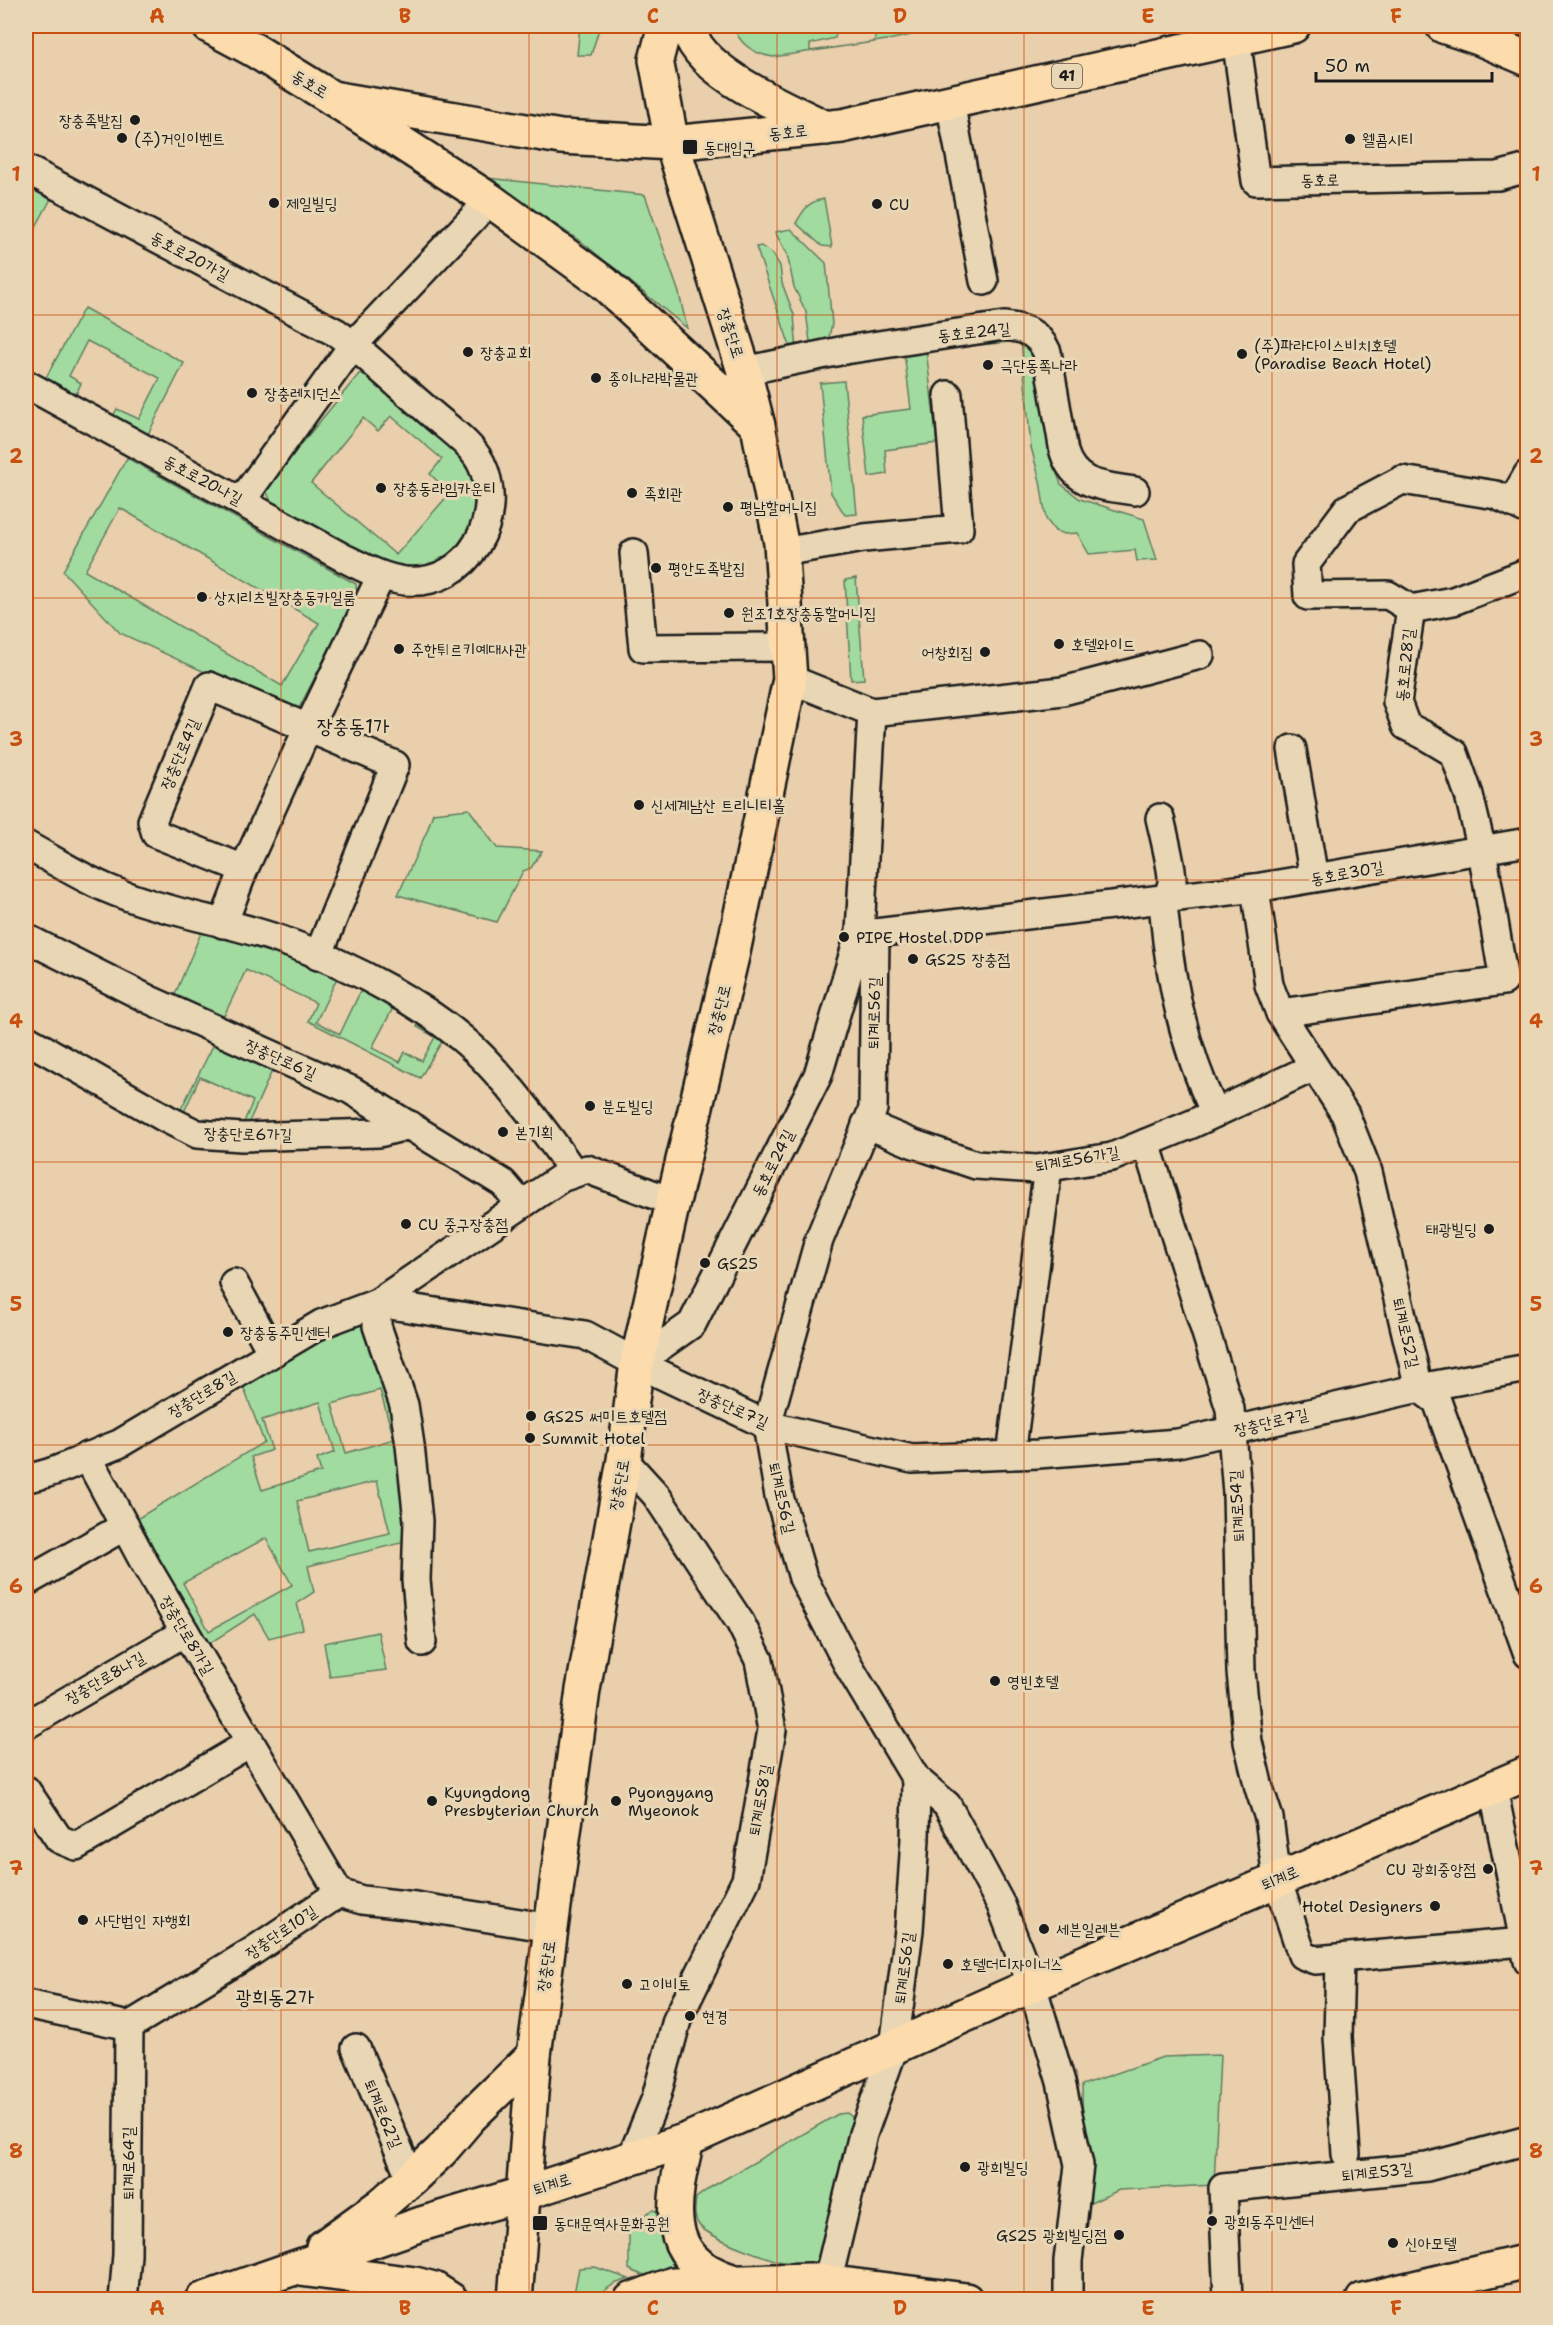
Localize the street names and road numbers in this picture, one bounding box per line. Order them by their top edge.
road number: 41 [1052,64,1082,88]
street label: 동호로 [288,65,332,103]
street label: 동호로 [768,120,808,144]
street label: 동호로 [1301,169,1339,191]
street label: 동호로20가길 [147,226,233,286]
street label: 장충단로 [713,305,749,361]
street label: 동호로24길 [937,318,1011,346]
street label: 동호로20나길 [160,450,246,510]
street label: 동호로28길 [1391,627,1419,703]
street label: 장충단로4길 [156,715,204,793]
street label: 동호로30길 [1309,856,1385,890]
street label: 퇴계로56길 [863,977,885,1049]
street label: 장충단로 [703,982,735,1038]
street label: 장충단로6길 [242,1034,320,1084]
street label: 장충단로6가길 [204,1123,293,1145]
street label: 동호로24길 [747,1126,799,1200]
street label: 퇴계로56가길 [1033,1141,1121,1177]
street label: 퇴계로52길 [1388,1296,1424,1370]
street label: 장충단로8길 [164,1365,240,1422]
street label: 장충단로7길 [694,1383,772,1433]
street label: 장충단로7길 [1232,1403,1310,1441]
street label: 장충단로 [604,1458,634,1512]
street label: 퇴계로56길 [764,1460,800,1536]
street label: 퇴계로54길 [1225,1469,1249,1543]
street label: 장충단로8가길 [155,1592,219,1678]
street label: 장충단로8나길 [61,1647,149,1709]
street label: 퇴계로58길 [743,1763,777,1837]
street label: 퇴계로 [1258,1861,1302,1895]
street label: 장충단로10길 [241,1900,321,1964]
street label: 퇴계로56길 [889,1931,919,2005]
street label: 장충단로 [532,1939,560,1993]
street label: 퇴계로62길 [359,2076,407,2152]
street label: 퇴계로64길 [118,2126,139,2200]
street label: 퇴계로53길 [1340,2158,1414,2186]
street label: 퇴계로 [530,2168,574,2200]

